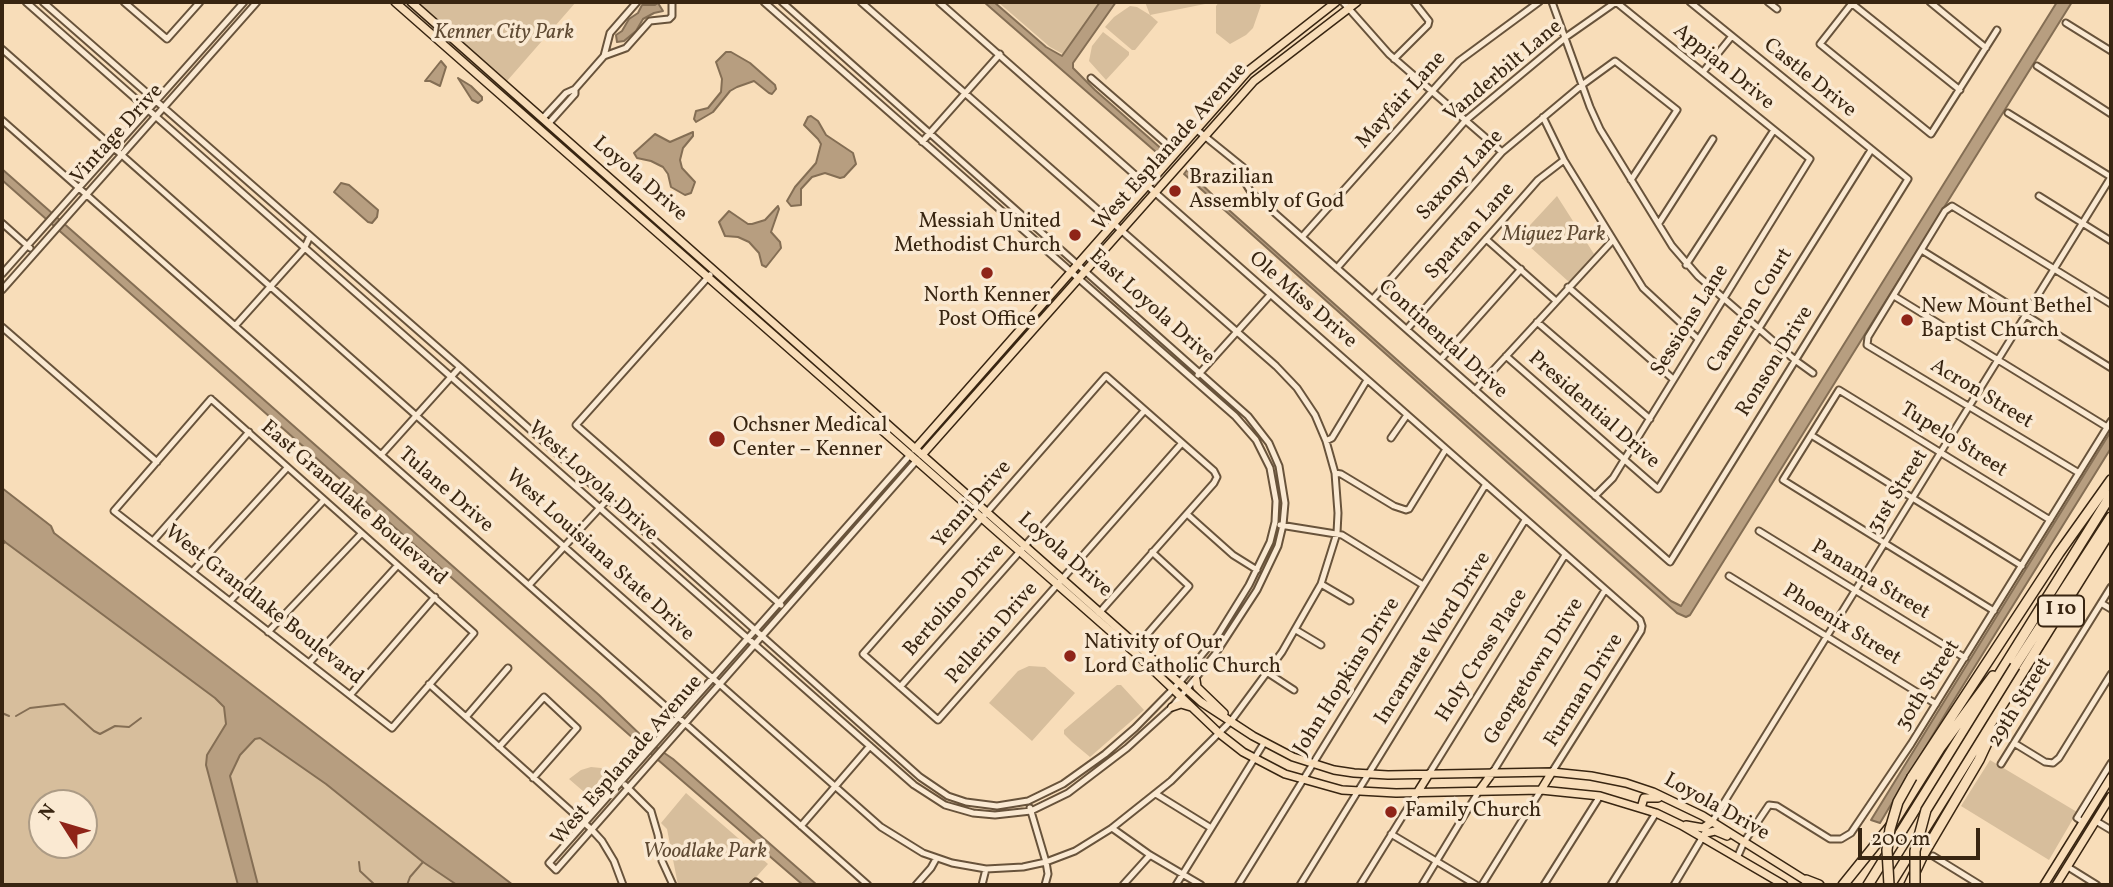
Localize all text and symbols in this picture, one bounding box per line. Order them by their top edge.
street label: Vanderbilt Lane [1440,15,1568,129]
street label: Appian Drive [1667,20,1779,116]
park label: Kenner City Park [434,21,574,47]
street label: Castle Drive [1757,34,1861,124]
street label: Mayfair Lane [1352,47,1452,155]
street label: West Esplanade Avenue [1089,59,1253,237]
street label: Vintage Drive [66,80,170,190]
street label: Saxony Lane [1412,125,1510,227]
street label: Loyola Drive [587,132,691,228]
place label: Brazilian Assembly of God [1189,166,1344,216]
street label: Spartan Lane [1421,178,1521,286]
marker: Brazilian Assembly of God [1167,183,1183,199]
place label: Messiah United Methodist Church [894,210,1061,260]
park label: Miguez Park [1503,223,1605,249]
marker: Messiah United Methodist Church [1067,227,1083,243]
street label: Cameron Court [1703,244,1799,378]
street label: East Loyola Drive [1083,245,1219,371]
street label: Ole Miss Drive [1243,247,1361,355]
street label: Sessions Lane [1647,260,1735,382]
marker: North Kenner Post Office [979,265,995,281]
street label: Continental Drive [1372,275,1512,405]
place label: North Kenner Post Office [924,284,1050,334]
place label: New Mount Bethel Baptist Church [1921,295,2092,345]
street label: Ronson Drive [1732,302,1820,422]
marker: New Mount Bethel Baptist Church [1899,312,1915,328]
street label: Presidential Drive [1522,347,1664,475]
street label: Acron Street [1925,354,2037,436]
street label: Tupelo Street [1895,398,2011,484]
place label: Ochsner Medical Center – Kenner [733,414,888,464]
street label: East Grandlake Boulevard [255,416,451,592]
street label: West Loyola Drive [522,417,662,547]
marker: Ochsner Medical Center – Kenner [707,429,727,449]
street label: Tulane Drive [392,443,498,539]
street label: 31st Street [1863,445,1935,539]
street label: Yenni Drive [928,456,1018,554]
street label: West Louisiana State Drive [499,464,699,648]
street label: Loyola Drive [1012,508,1116,604]
street label: West Grandlake Boulevard [159,521,367,691]
street label: Panama Street [1806,536,1934,626]
street label: Bertolino Drive [899,539,1011,663]
street label: Incarnate Word Drive [1371,548,1497,730]
street label: Pellerin Drive [942,578,1044,690]
street label: Phoenix Street [1777,580,1905,672]
street label: Holy Cross Place [1432,585,1534,727]
street label: John Hopkins Drive [1289,594,1407,760]
street label: Georgetown Drive [1480,594,1590,750]
road number: I 10 [2038,596,2084,626]
street label: Furman Drive [1540,630,1630,752]
place label: Nativity of Our Lord Catholic Church [1084,631,1281,681]
street label: 30th Street [1891,636,1967,736]
marker: Nativity of Our Lord Catholic Church [1062,648,1078,664]
street label: 29th Street [1984,653,2058,753]
street label: West Esplanade Avenue [547,671,709,851]
street label: Loyola Drive [1659,769,1773,847]
north arrow [28,789,98,859]
text: N [33,799,62,826]
place label: Family Church [1405,799,1541,825]
marker: Family Church [1383,804,1399,820]
scale bar [1861,814,1983,858]
text: 200 m [1871,825,1931,854]
park label: Woodlake Park [643,840,767,866]

